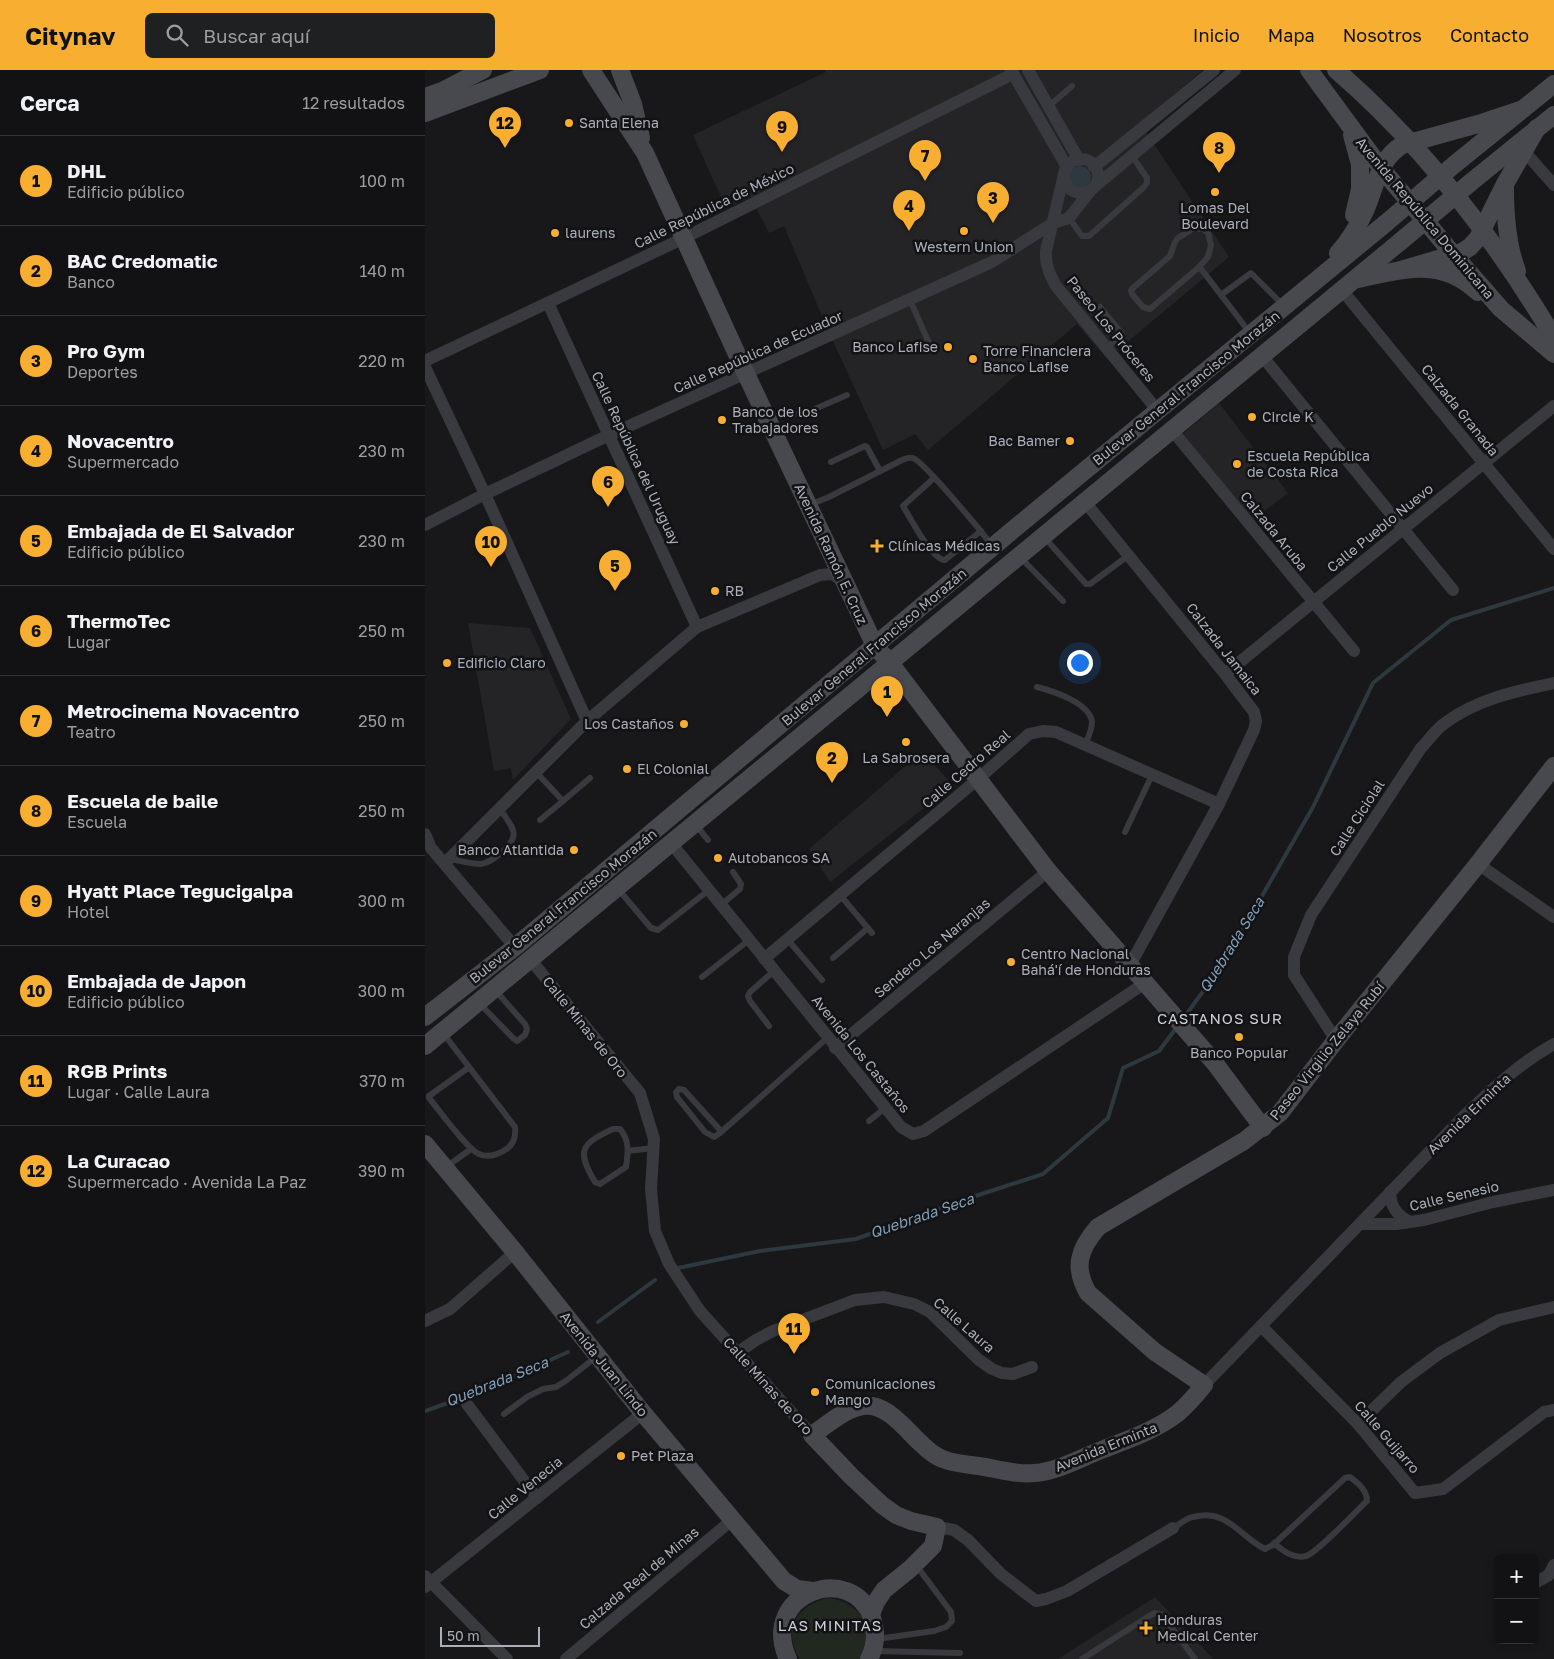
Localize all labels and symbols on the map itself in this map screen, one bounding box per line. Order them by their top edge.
pin: 12 [489,107,521,148]
pin: 9 [766,111,798,152]
place label: Santa Elena [579,114,659,131]
marker: Santa Elena [563,117,575,129]
pin: 8 [1203,132,1235,173]
street label: Avenida República Dominicana [1353,133,1498,302]
pin: 7 [909,140,941,181]
street label: Calle República de México [631,159,797,252]
pin: 3 [977,182,1009,223]
marker: Lomas Del Boulevard [1209,186,1221,198]
pin: 4 [893,190,925,231]
place label: Lomas Del Boulevard [1180,199,1250,232]
place label: laurens [565,224,615,241]
marker: Western Union [958,225,970,237]
marker: laurens [549,227,561,239]
place label: Western Union [914,238,1014,255]
street label: Paseo Los Próceres [1064,272,1159,385]
street label: Calle República de Ecuador [671,306,846,397]
street label: Bulevar General Francisco Morazán [1089,307,1283,469]
place label: Banco Lafise [852,338,938,355]
marker: Banco Lafise [942,341,954,353]
place label: Torre Financiera Banco Lafise [983,342,1091,375]
marker: Torre Financiera Banco Lafise [967,353,979,365]
street label: Calzada Granada [1418,360,1503,459]
street label: Calle República del Uruguay [589,368,684,548]
place label: Banco de los Trabajadores [732,403,819,436]
place label: Circle K [1262,408,1314,425]
marker: Circle K [1246,411,1258,423]
marker: Banco de los Trabajadores [716,414,728,426]
place label: Bac Bamer [988,432,1061,449]
marker: Bac Bamer [1064,435,1076,447]
place label: Escuela República de Costa Rica [1247,447,1370,480]
marker: Escuela República de Costa Rica [1231,458,1243,470]
pin: 6 [592,466,624,507]
street label: Calle Pueblo Nuevo [1323,480,1436,576]
street label: Avenida Ramón E. Cruz [791,481,872,627]
street label: Calzada Aruba [1237,488,1312,574]
pin: 10 [475,526,507,567]
place label: Clínicas Médicas [888,537,1000,554]
marker: Clínicas Médicas [870,539,884,553]
pin: 5 [599,550,631,591]
street label: Bulevar General Francisco Morazán [778,564,970,729]
place label: RB [725,582,744,599]
marker: RB [709,585,721,597]
street label: Calzada Jamaica [1183,599,1266,698]
your location [1067,650,1093,676]
place label: Edificio Claro [457,654,546,671]
marker: Edificio Claro [441,657,453,669]
pin: 1 [871,676,903,717]
place label: Los Castaños [584,715,674,732]
marker: Los Castaños [678,718,690,730]
street label: Calle Cedro Real [918,726,1013,812]
marker: La Sabrosera [900,736,912,748]
pin: 2 [816,742,848,783]
place label: La Sabrosera [862,749,950,766]
place label: El Colonial [637,760,709,777]
marker: El Colonial [621,763,633,775]
street label: Calle Ciciolal [1326,776,1388,859]
street label: Bulevar General Francisco Morazán [466,825,660,987]
place label: Banco Atlantida [457,841,564,858]
marker: Banco Atlantida [568,844,580,856]
place label: Autobancos SA [728,849,830,866]
marker: Autobancos SA [712,852,724,864]
water label: Quebrada Seca [1195,893,1268,995]
street label: Sendero Los Naranjas [870,894,993,1001]
place label: Centro Nacional Bahá'í de Honduras [1021,945,1151,978]
marker: Centro Nacional Bahá'í de Honduras [1005,956,1017,968]
street label: Calle Minas de Oro [539,973,631,1081]
street label: Paseo Virgilio Zelaya Rubí [1266,977,1388,1123]
street label: Avenida Los Castaños [809,991,914,1116]
district label: CASTANOS SUR [1157,1009,1283,1027]
marker: Banco Popular [1233,1031,1245,1043]
place label: Banco Popular [1190,1044,1288,1061]
street label: Avenida Erminta [1424,1070,1514,1158]
street label: Calle Senesio [1408,1177,1500,1214]
water label: Quebrada Seca [867,1189,976,1241]
street label: Calle Laura [930,1293,998,1356]
street label: Avenida Juan Lindo [557,1308,652,1420]
pin: 11 [778,1313,810,1354]
street label: Calle Minas de Oro [720,1333,817,1438]
water label: Quebrada Seca [443,1352,551,1410]
place label: Comunicaciones Mango [825,1375,936,1408]
marker: Comunicaciones Mango [809,1386,821,1398]
street label: Calle Guijarro [1351,1397,1424,1477]
street label: Avenida Erminta [1052,1418,1159,1475]
place label: Pet Plaza [631,1447,694,1464]
marker: Pet Plaza [615,1450,627,1462]
street label: Calle Venecia [484,1453,565,1523]
street label: Calzada Real de Minas [576,1523,702,1632]
place label: Honduras Medical Center [1157,1611,1259,1644]
district label: LAS MINITAS [778,1616,882,1634]
marker: Honduras Medical Center [1139,1621,1153,1635]
scale bar [440,1624,540,1647]

